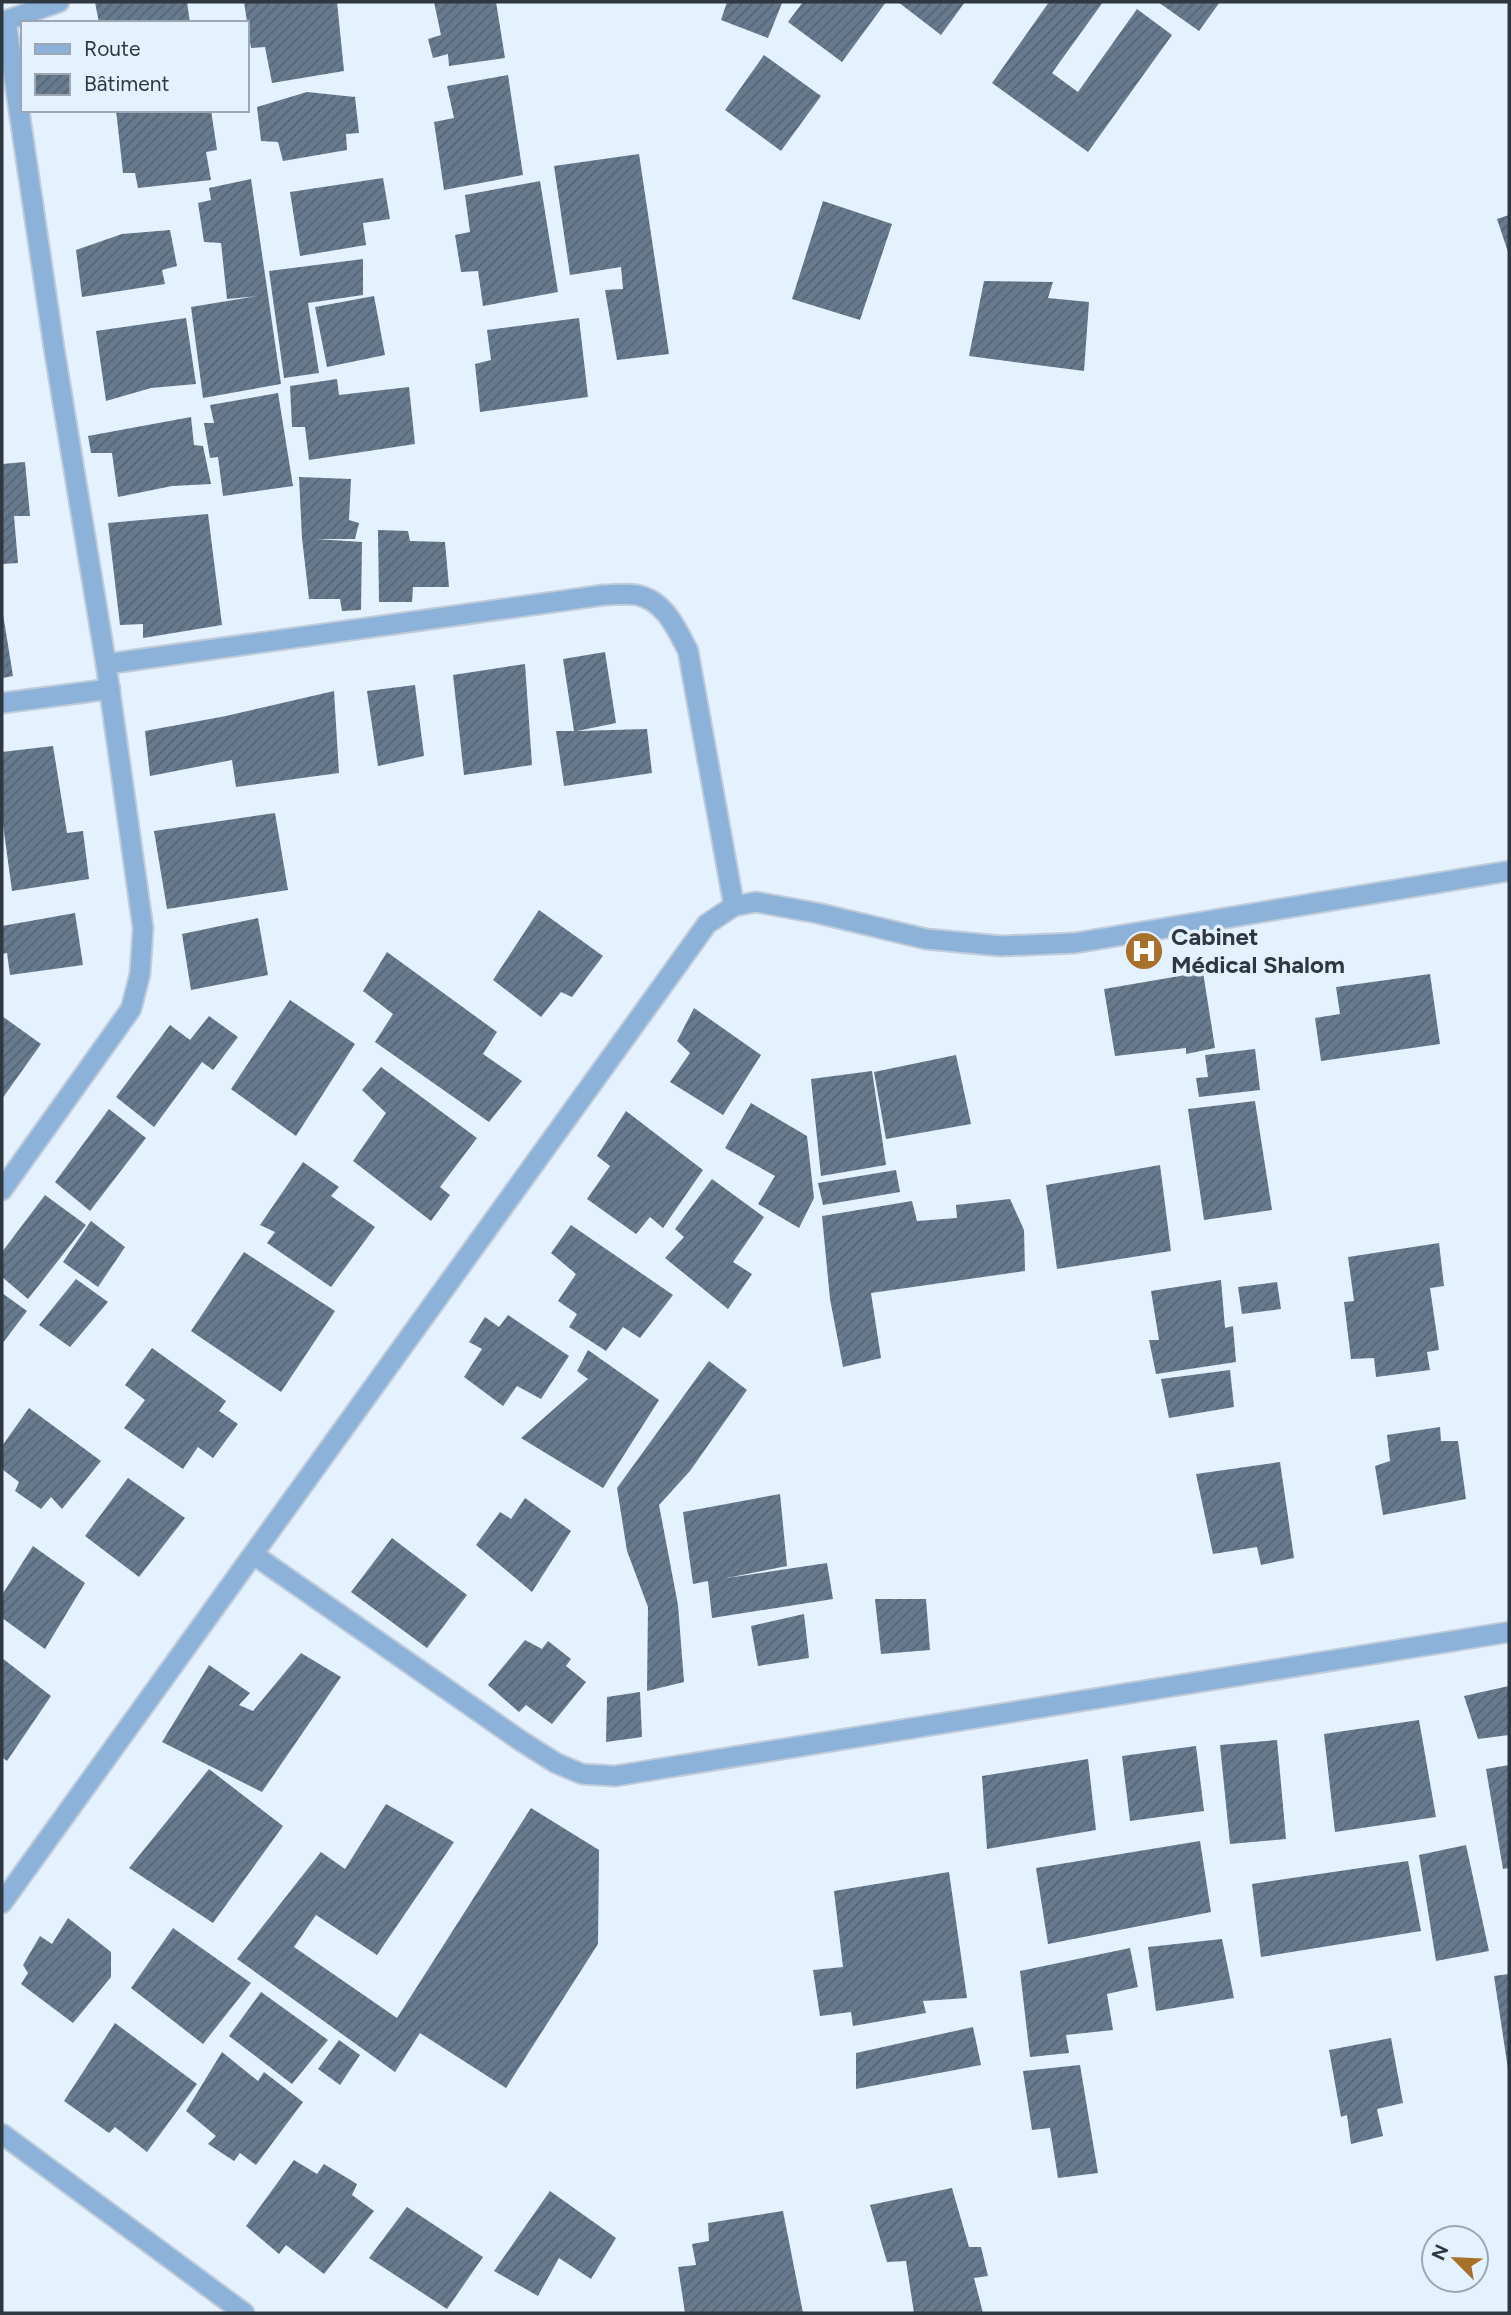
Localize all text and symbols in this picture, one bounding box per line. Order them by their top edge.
legend [21,21,248,112]
text: Route [84,36,140,61]
text: Bâtiment [84,71,169,96]
place label: Cabinet Médical Shalom [1171,922,1345,979]
hospital icon: Cabinet Médical Shalom [1123,930,1165,972]
north arrow [1420,2224,1490,2294]
text: N [1426,2241,1453,2264]

